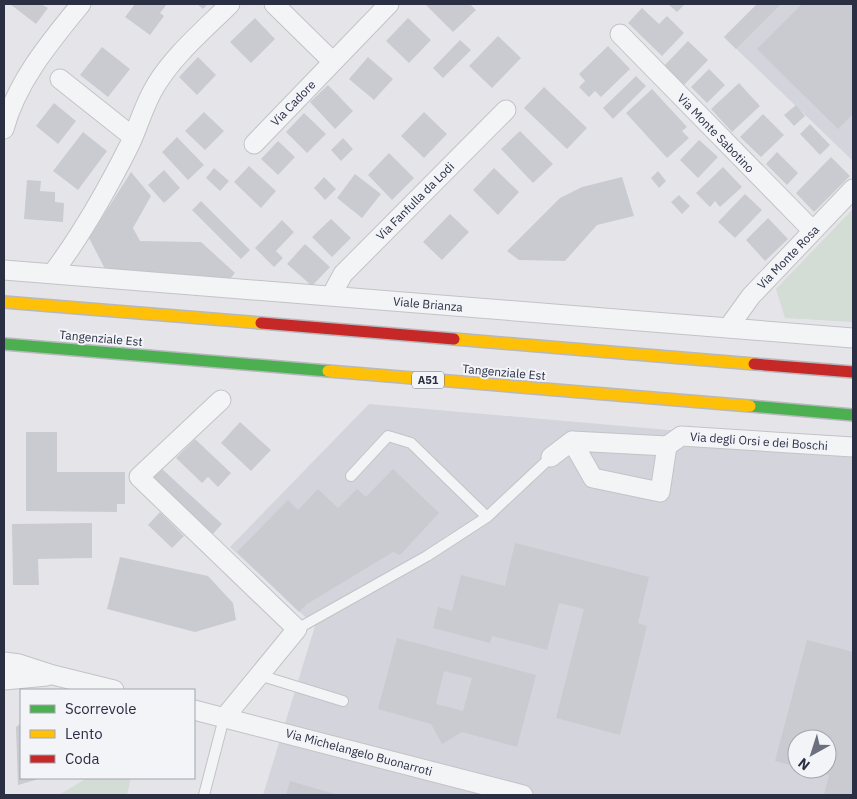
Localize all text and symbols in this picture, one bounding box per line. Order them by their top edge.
street label: Via Cadore [267,77,319,129]
street label: Via Monte Sabotino [674,90,758,176]
street label: Via Fanfulla da Lodi [373,159,457,243]
street label: Via Monte Rosa [754,222,823,292]
street label: Viale Brianza [393,293,464,315]
street label: Tangenziale Est [59,327,143,349]
street label: Tangenziale Est [462,361,546,383]
road number: A51 [412,372,444,388]
street label: Via degli Orsi e dei Boschi [690,429,828,453]
legend [20,689,195,779]
text: Scorrevole [65,699,137,718]
text: Lento [65,724,103,743]
street label: Via Michelangelo Buonarroti [284,725,434,779]
north arrow [787,729,837,779]
text: Coda [65,749,99,768]
text: N [794,754,813,774]

